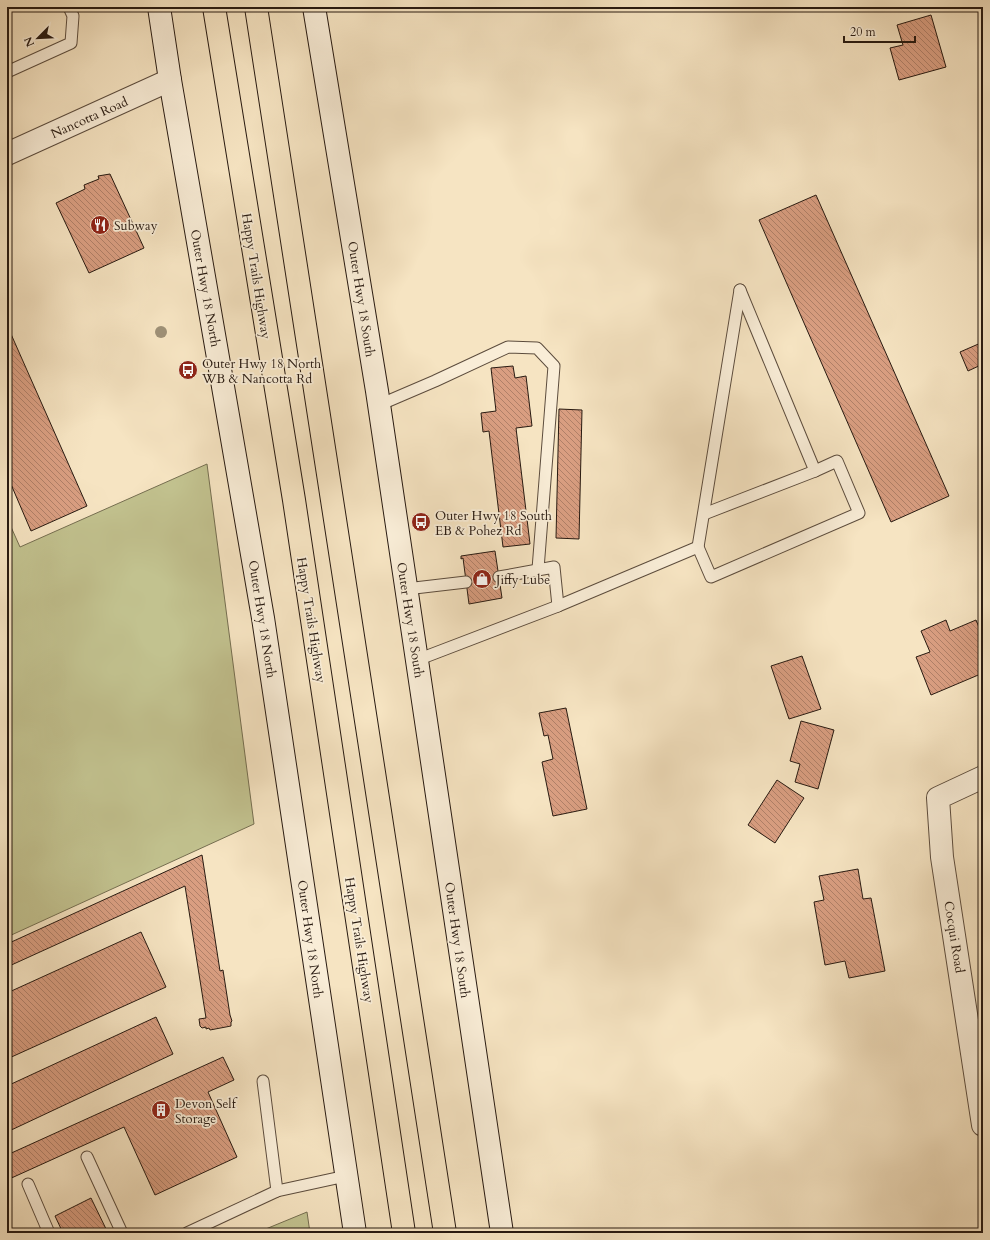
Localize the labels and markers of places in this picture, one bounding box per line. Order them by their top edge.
restaurant icon: Subway [89,214,111,236]
place label: Subway [114,217,158,235]
place label: Outer Hwy 18 North WB & Nancotta Rd [201,355,321,388]
bus stop icon: Outer Hwy 18 North WB & Nancotta Rd [177,359,199,381]
place label: Outer Hwy 18 South EB & Pohez Rd [435,507,552,540]
bus stop icon: Outer Hwy 18 South EB & Pohez Rd [410,511,432,533]
shop icon: Jiffy Lube [471,568,493,590]
place label: Jiffy Lube [494,571,550,589]
place label: Devon Self Storage [175,1095,238,1128]
building icon: Devon Self Storage [150,1099,172,1121]

